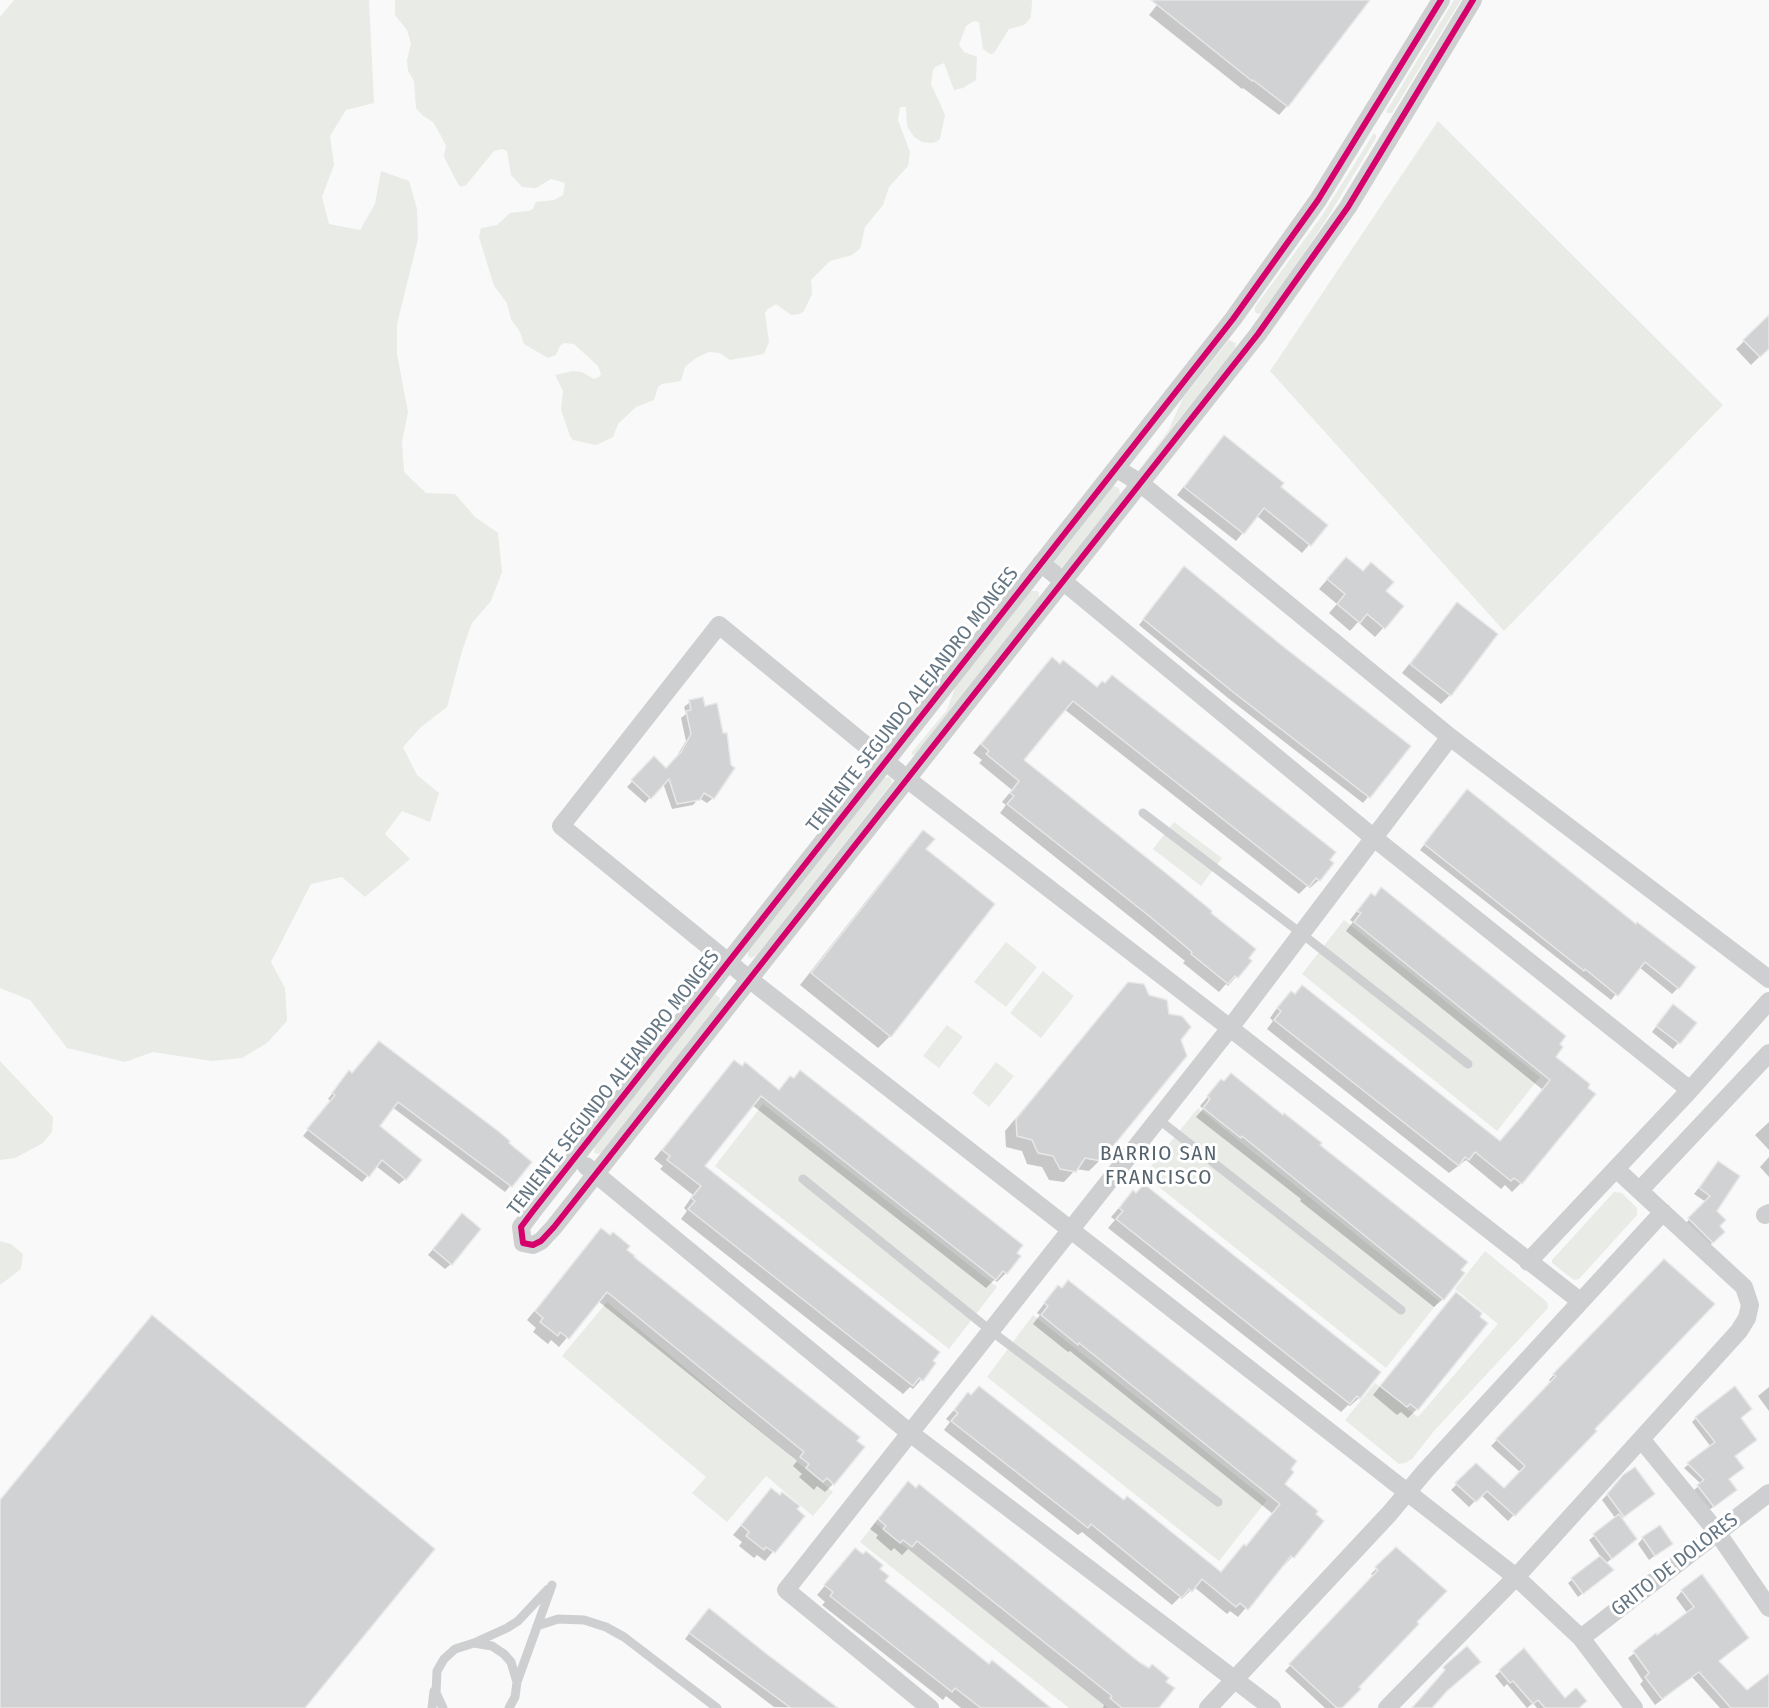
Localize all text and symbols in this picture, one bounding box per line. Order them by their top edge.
street label: TENIENTE SEGUNDO ALEJANDRO MONGES [802,563,1024,837]
street label: TENIENTE SEGUNDO ALEJANDRO MONGES [503,946,725,1220]
district label: BARRIO SAN FRANCISCO [1100,1141,1218,1191]
street label: GRITO DE DOLORES [1607,1508,1743,1622]

